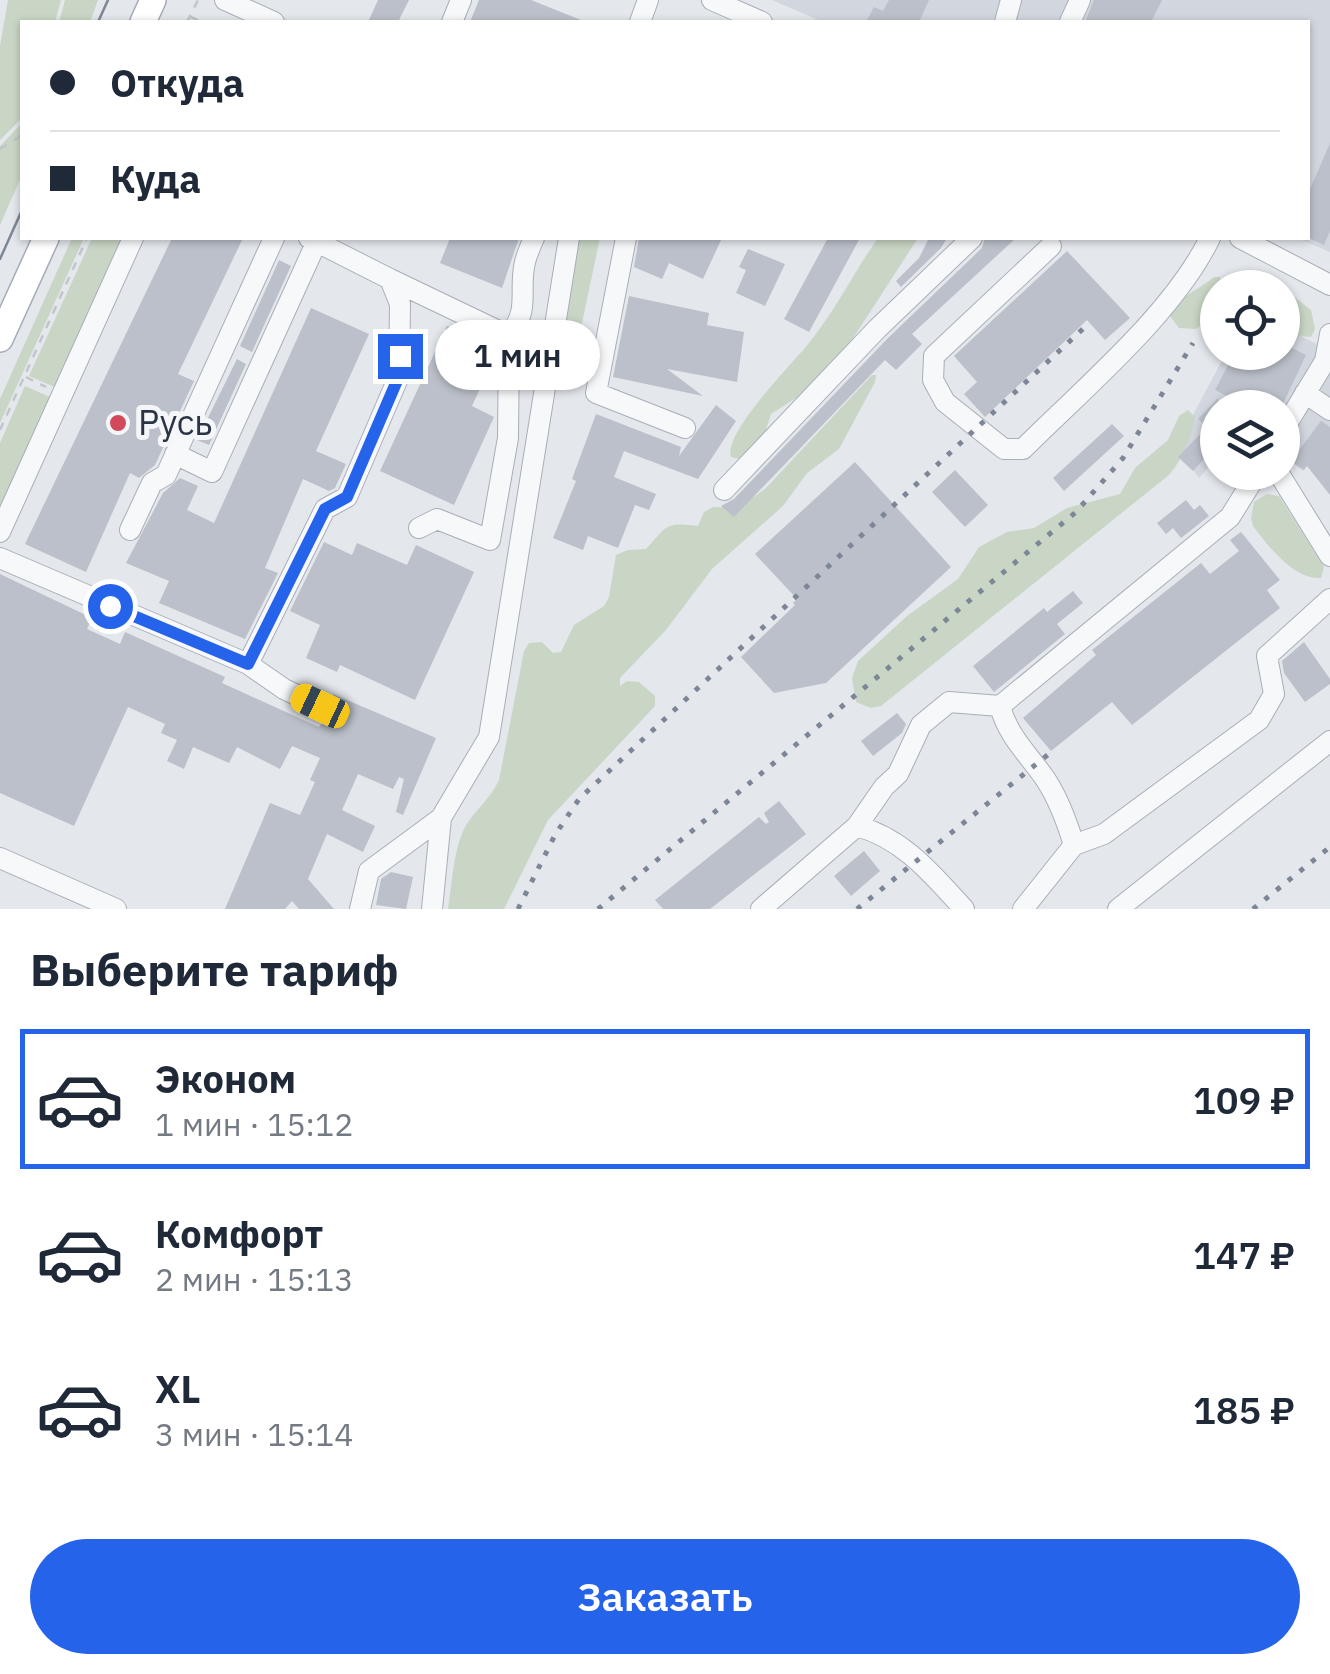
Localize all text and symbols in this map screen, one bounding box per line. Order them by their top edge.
text: Откуда [110,58,244,107]
text: Куда [110,154,201,203]
map controls [1200,270,1300,490]
button: locate [1200,270,1300,370]
callout: 1 мин [435,321,600,391]
route end [378,334,423,379]
text: 1 мин [473,334,562,376]
button: layers [1200,390,1300,490]
place label: Русь [138,399,213,445]
marker: Русь [107,412,129,434]
route start [88,584,133,629]
car [286,680,354,732]
text: Выберите тариф [30,940,399,998]
icon: car [35,1054,125,1144]
text: Эконом [155,1054,296,1103]
text: 109 ₽ [1193,1075,1295,1124]
text: 1 мин · 15:12 [155,1103,353,1145]
icon: car [35,1209,125,1299]
text: Комфорт [155,1209,323,1258]
text: 147 ₽ [1193,1230,1295,1279]
text: 2 мин · 15:13 [155,1258,353,1300]
icon: car [35,1364,125,1454]
text: XL [155,1364,201,1413]
text: 185 ₽ [1193,1385,1295,1434]
text: 3 мин · 15:14 [155,1413,353,1455]
button: Заказать [30,1539,1300,1654]

